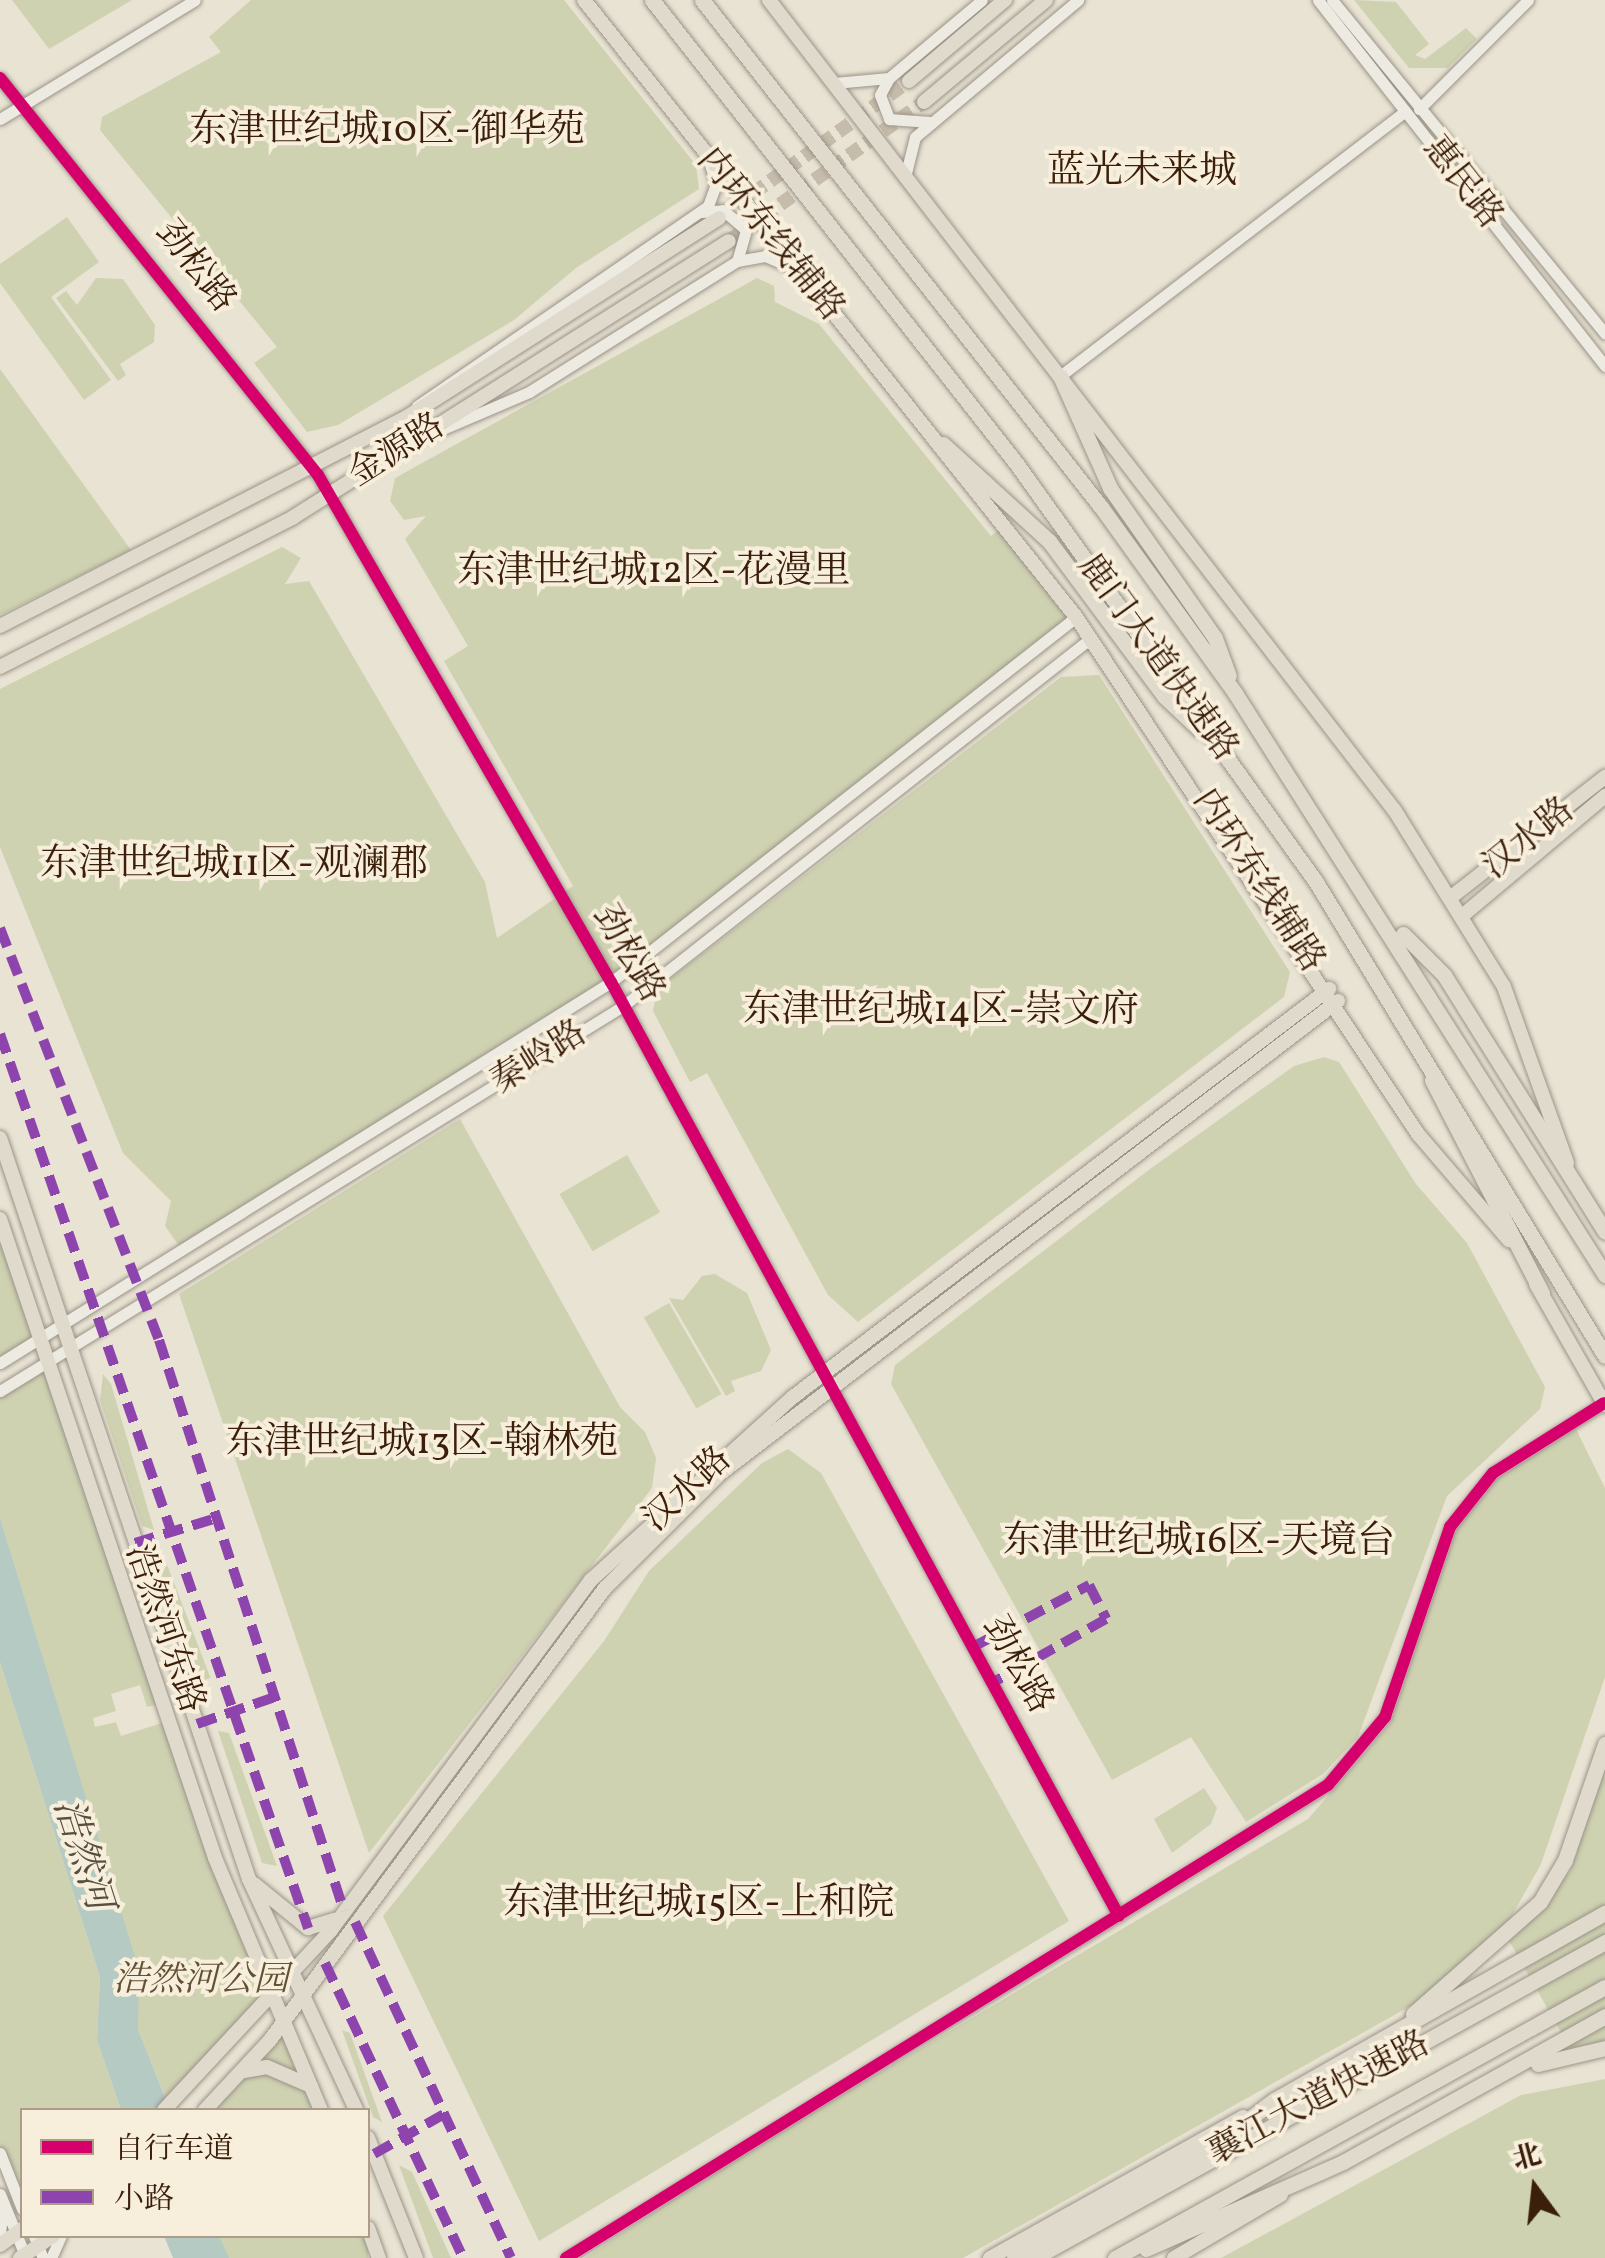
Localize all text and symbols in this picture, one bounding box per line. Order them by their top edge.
district label: 东津世纪城10区-御华苑 [189,109,585,155]
street label: 惠民路 [1413,129,1511,237]
street label: 内环东线辅路 [688,140,852,330]
district label: 蓝光未来城 [1047,150,1237,196]
street label: 劲松路 [146,213,244,321]
street label: 金源路 [341,405,453,497]
street label: 鹿门大道快速路 [1068,547,1246,769]
district label: 东津世纪城12区-花漫里 [457,550,851,596]
street label: 内环东线辅路 [1183,782,1333,980]
street label: 汉水路 [1475,790,1583,888]
district label: 东津世纪城11区-观澜郡 [40,843,428,889]
street label: 劲松路 [584,898,672,1010]
district label: 东津世纪城14区-崇文府 [743,989,1139,1035]
street label: 秦岭路 [483,1012,595,1104]
district label: 东津世纪城13区-翰林苑 [226,1421,618,1467]
street label: 汉水路 [635,1439,741,1541]
district label: 东津世纪城16区-天境台 [1003,1520,1395,1566]
street label: 浩然河东路 [116,1539,212,1719]
street label: 劲松路 [973,1609,1061,1721]
water label: 浩然河 [42,1794,120,1916]
district label: 东津世纪城15区-上和院 [504,1882,894,1928]
park label: 浩然河公园 [114,1960,288,2002]
street label: 襄江大道快速路 [1201,2023,1437,2175]
legend [20,2108,370,2238]
text: 自行车道 [114,2129,234,2171]
text: 北 [1509,2136,1546,2181]
north arrow [1485,2138,1585,2238]
text: 小路 [114,2179,174,2221]

